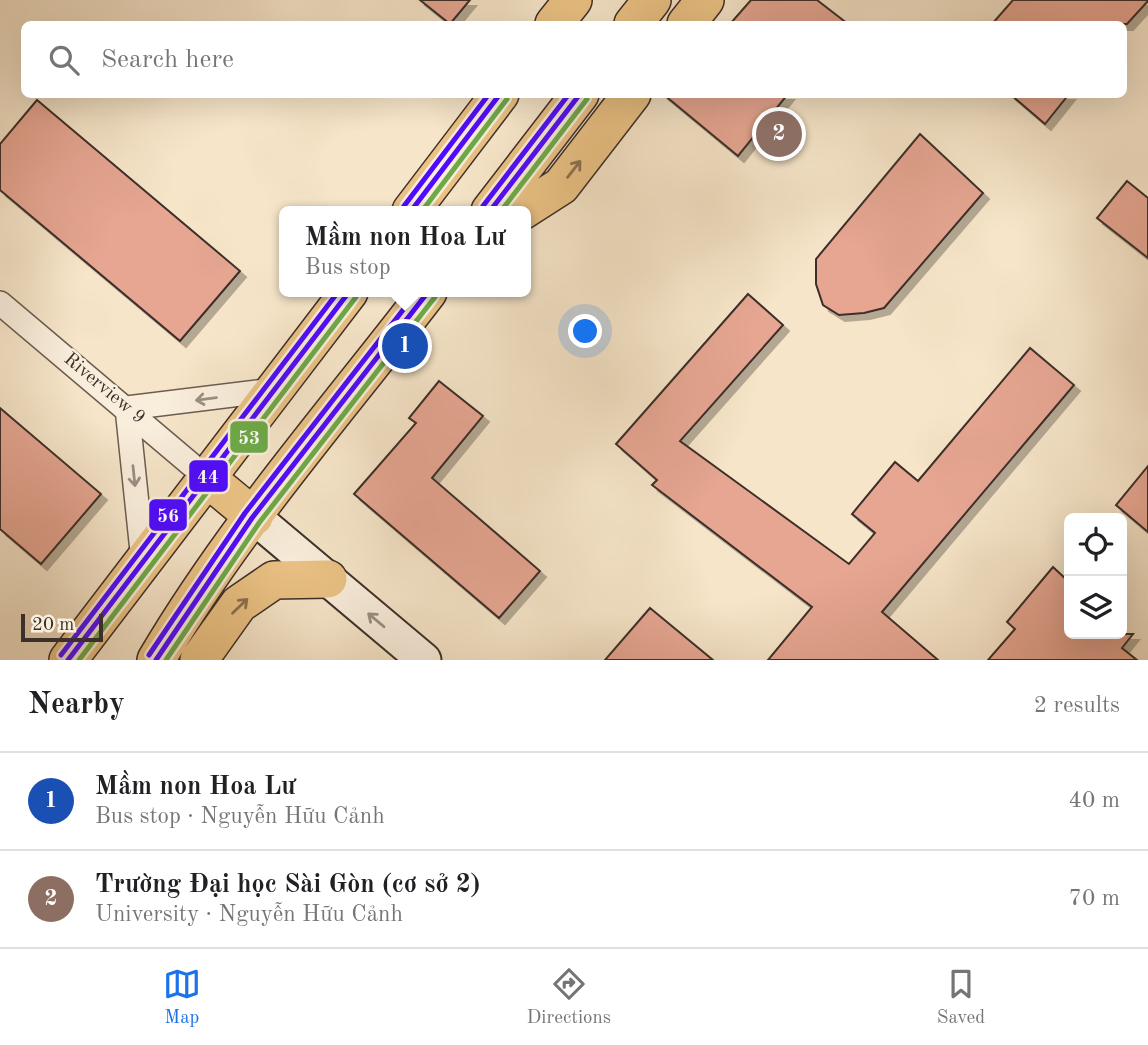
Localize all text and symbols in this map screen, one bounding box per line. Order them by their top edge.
search box [21,21,1127,98]
icon: search [45,41,83,79]
text: Search here [101,47,234,73]
pin: 2 [756,108,802,160]
one-way arrow [567,160,582,178]
popup [279,206,531,297]
text: Mầm non Hoa Lư [305,225,505,251]
text: Bus stop [305,256,391,279]
your location [568,314,602,348]
pin: 1 [382,320,428,372]
street label: Riverview 9 [60,350,148,428]
one-way arrow [195,392,217,405]
line badge: 53 [229,420,269,454]
text: 53 [238,430,260,449]
line badge: 44 [188,459,229,493]
one-way arrow [128,464,141,487]
text: 44 [197,469,219,488]
line badge: 56 [148,498,188,532]
text: 56 [157,508,179,527]
map controls [1064,513,1127,639]
button: locate [1064,513,1127,576]
button: layers [1064,576,1127,639]
one-way arrow [231,598,248,615]
scale bar [21,611,103,643]
one-way arrow [367,612,385,627]
text: 20 m [32,616,74,635]
text: Nearby [28,690,125,720]
text: 2 results [1034,694,1120,717]
text: Mầm non Hoa Lư [95,774,295,800]
text: 1 [44,789,58,812]
text: 40 m [1069,789,1120,812]
text: Bus stop · Nguyễn Hữu Cảnh [95,805,385,828]
text: Trường Đại học Sài Gòn (cơ sở 2) [95,872,480,898]
text: 2 [44,887,58,910]
text: 70 m [1069,887,1120,910]
text: University · Nguyễn Hữu Cảnh [95,903,403,926]
tab: Map [163,965,201,1030]
tab: Directions [527,965,611,1030]
tab: Saved [937,965,985,1030]

